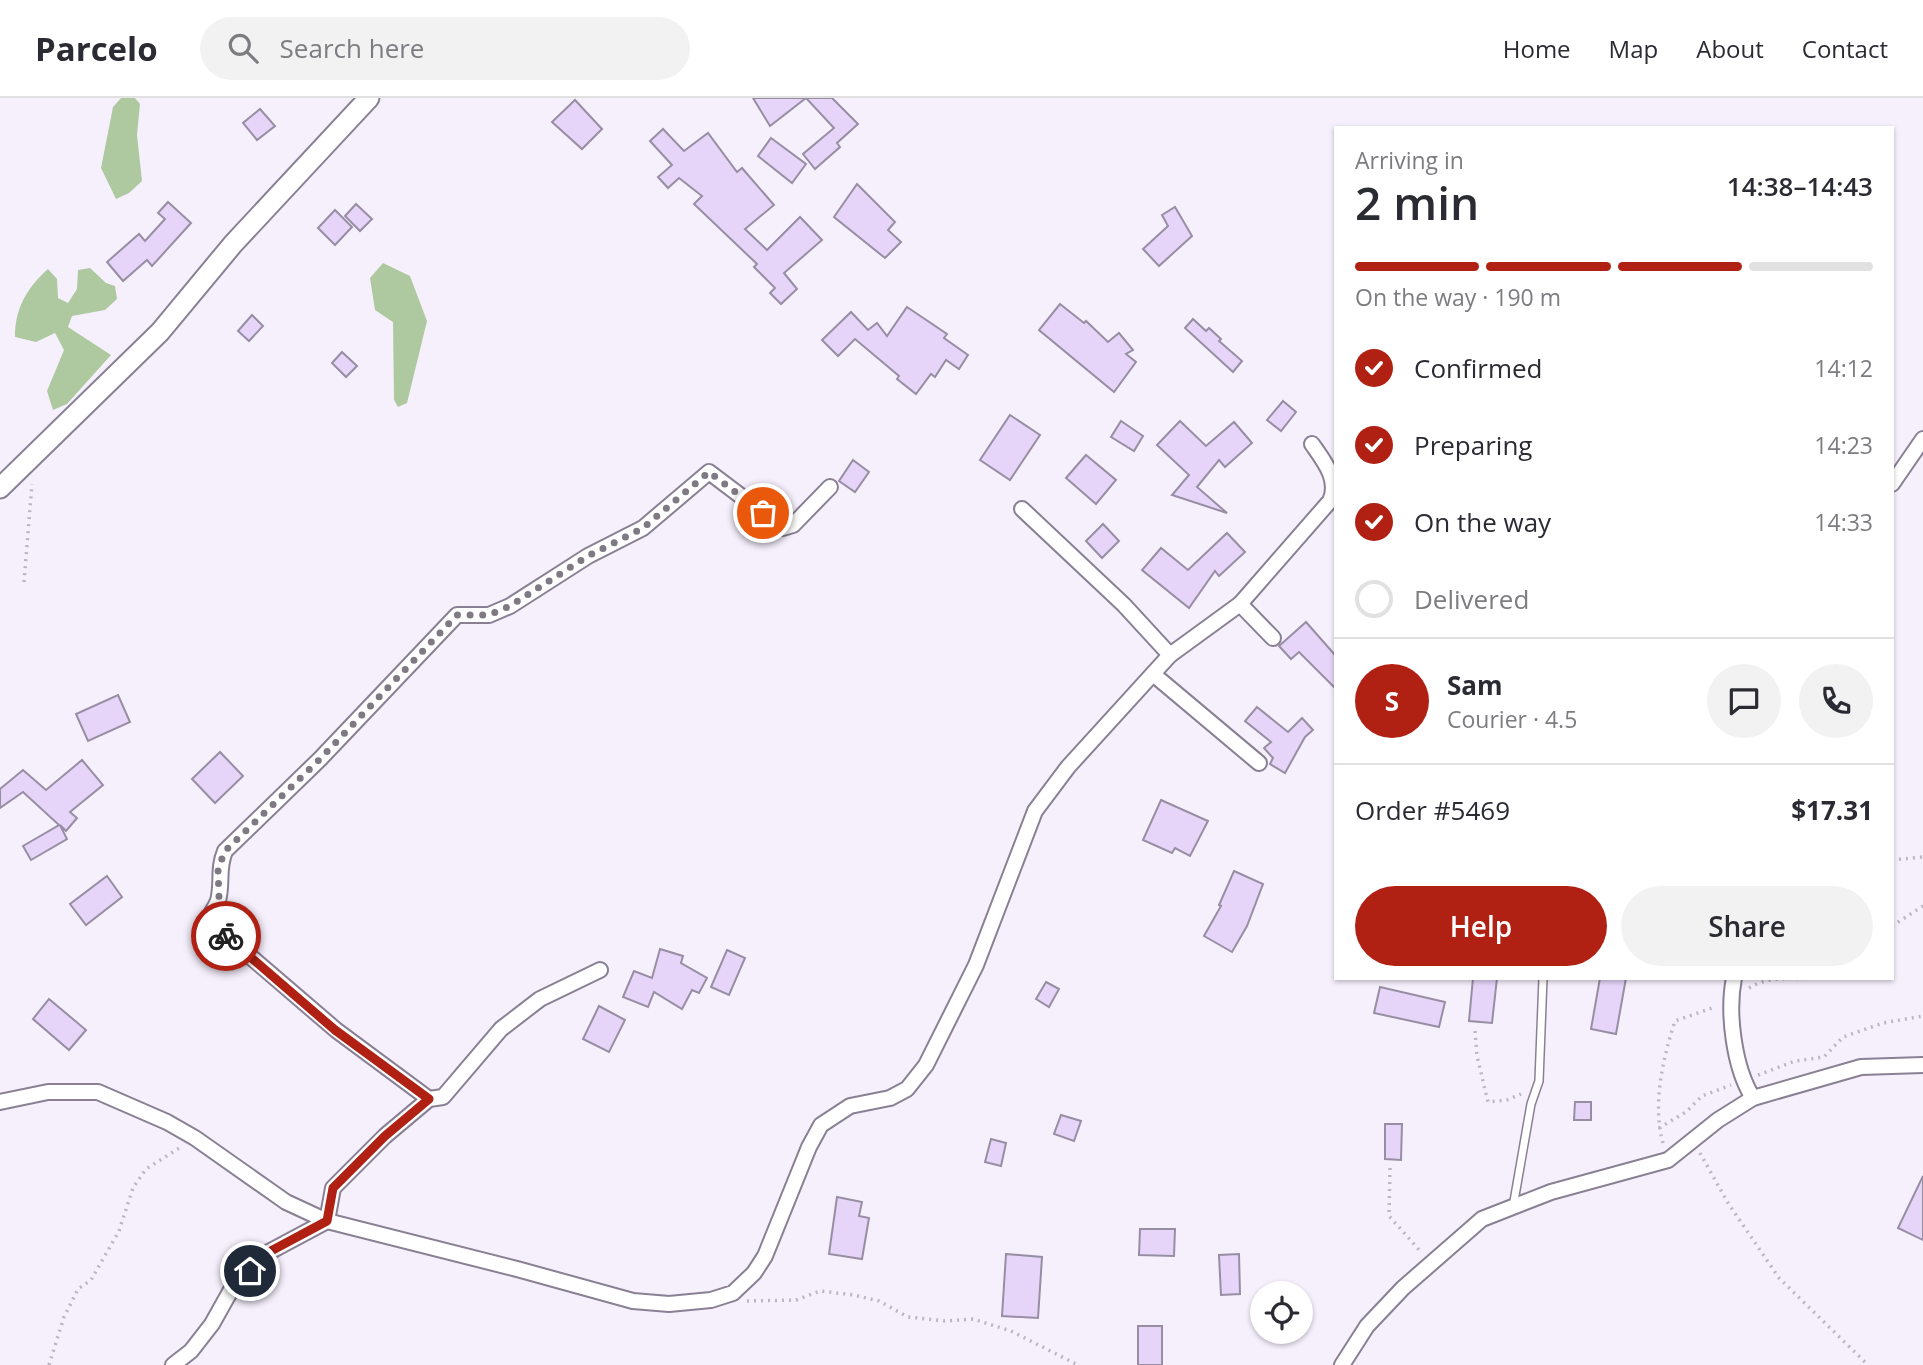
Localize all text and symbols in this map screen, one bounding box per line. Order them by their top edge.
search box [200,17,690,80]
text: Parcelo [35,26,158,71]
icon: search [224,29,262,67]
text: Search here [280,30,424,66]
text: Home [1503,32,1571,65]
text: Map [1609,32,1658,65]
text: About [1696,32,1764,65]
text: Contact [1802,32,1888,65]
text: Arriving in [1355,144,1464,176]
text: 14:38–14:43 [1727,168,1873,204]
text: 2 min [1355,171,1479,233]
text: On the way · 190 m [1355,281,1561,313]
icon: check [1355,349,1393,387]
text: Confirmed [1414,350,1542,386]
text: 14:12 [1814,352,1873,384]
icon: check [1355,426,1393,464]
text: Preparing [1414,427,1532,463]
text: 14:23 [1814,429,1873,461]
pin [733,483,793,543]
icon: bag [744,494,782,532]
icon: check [1355,503,1393,541]
text: On the way [1414,504,1551,540]
text: 14:33 [1814,506,1873,538]
text: Delivered [1414,581,1529,617]
button: chat [1707,664,1781,738]
button: phone [1799,664,1873,738]
text: Sam [1447,667,1503,703]
text: S [1385,683,1399,719]
text: Courier · 4.5 [1447,703,1577,735]
text: Order #5469 [1355,792,1510,828]
text: $17.31 [1791,792,1873,828]
button: Help [1355,886,1607,966]
button: Share [1621,886,1873,966]
courier [191,901,261,971]
icon: bike [207,917,245,955]
pin [220,1241,280,1301]
icon: home [231,1252,269,1290]
map controls [1250,1281,1313,1344]
button: locate [1250,1281,1313,1344]

